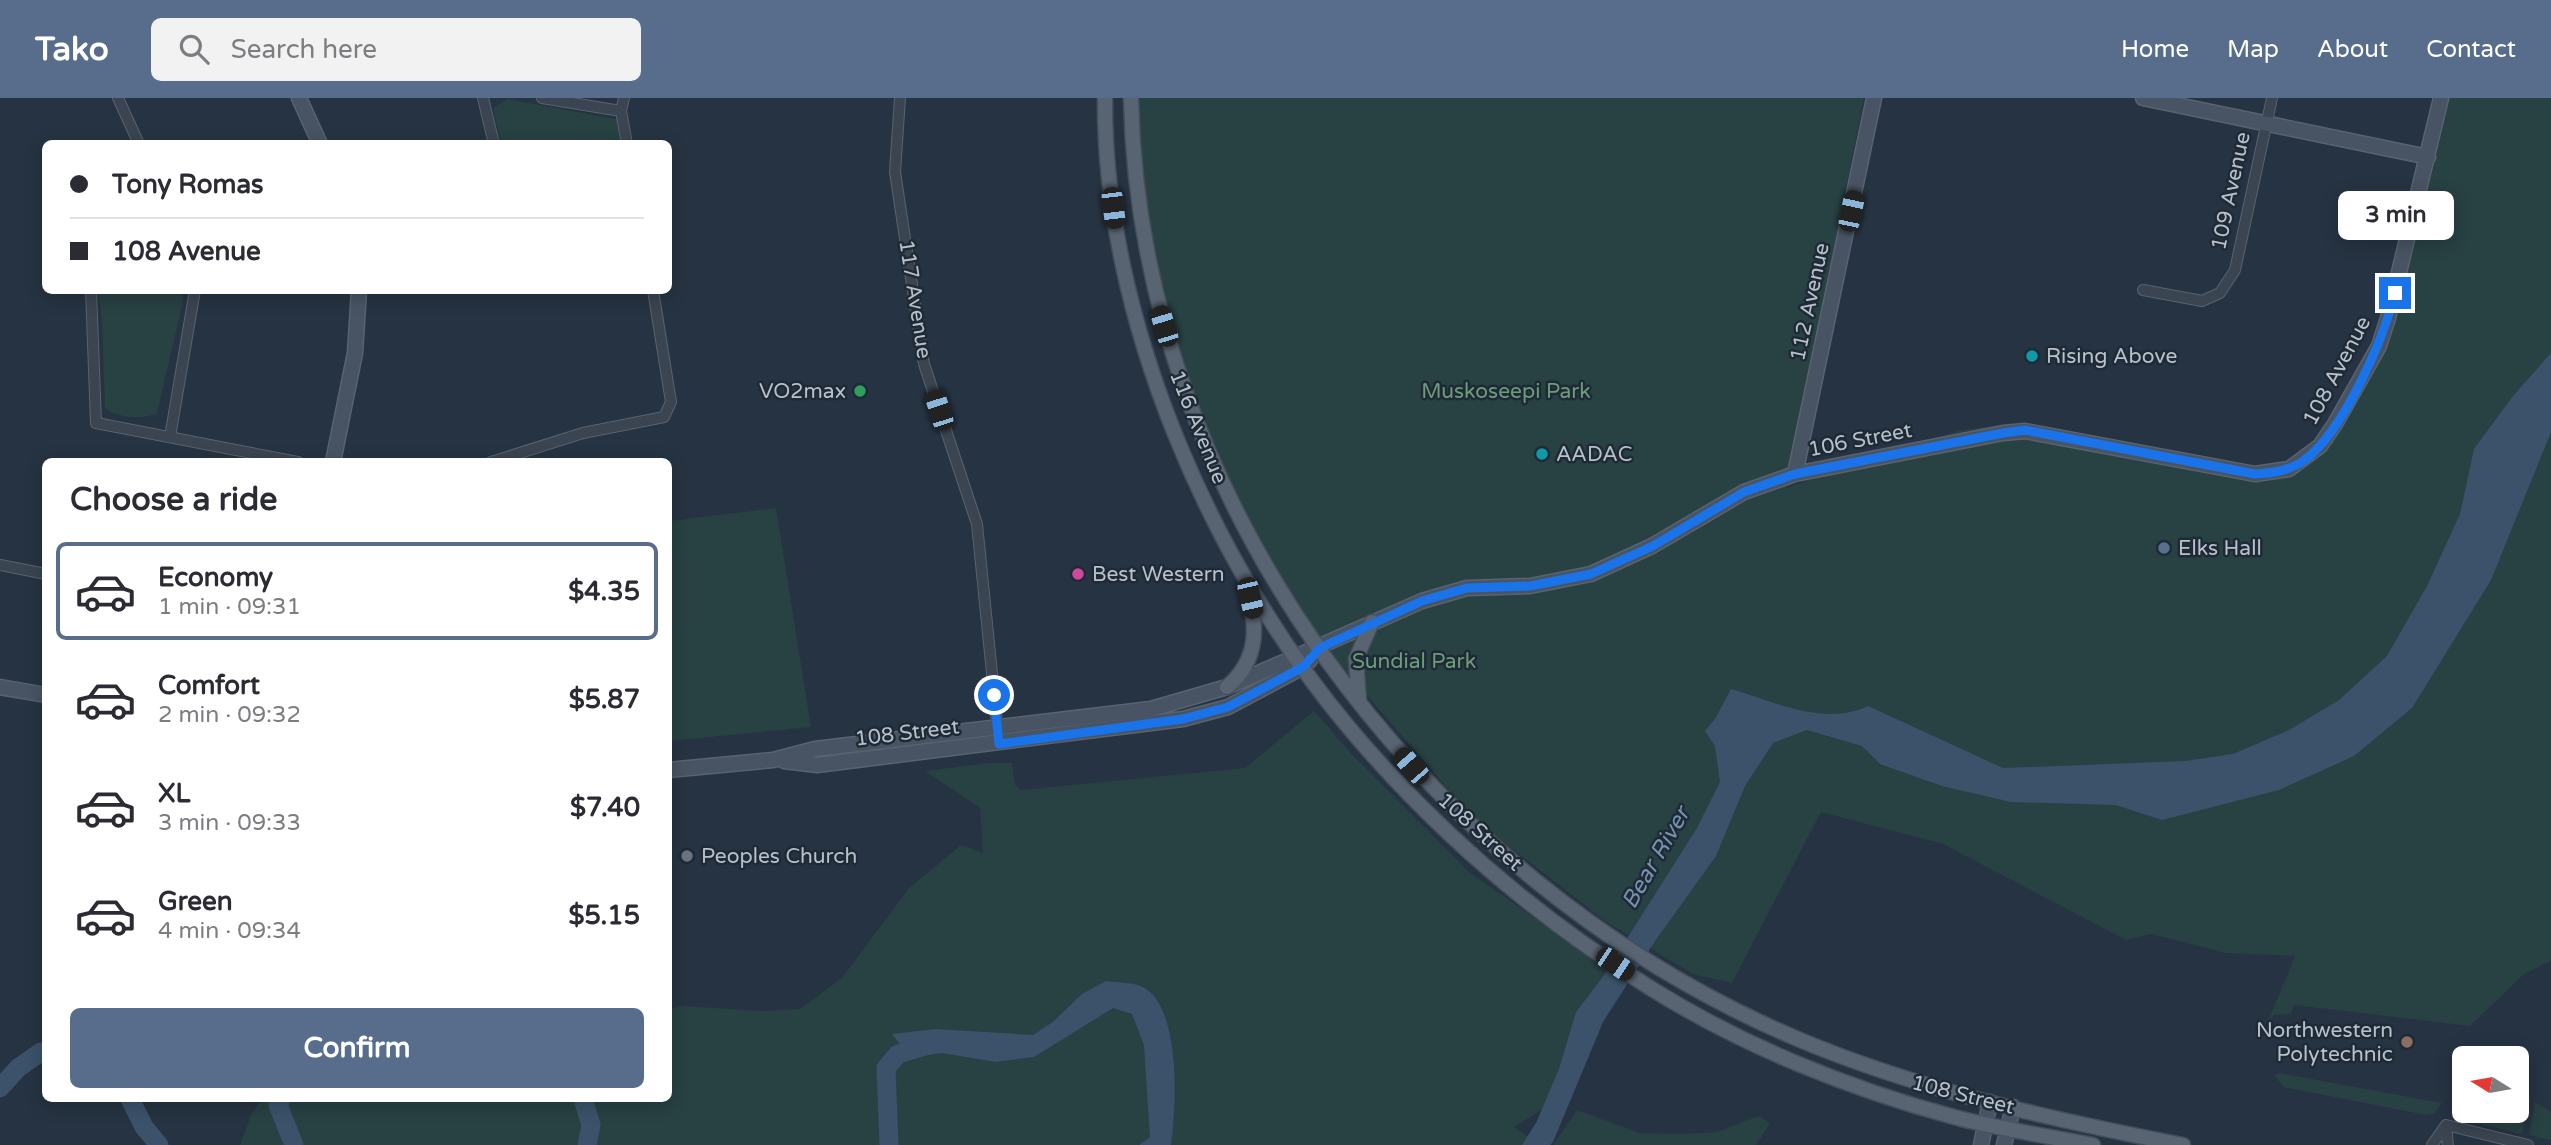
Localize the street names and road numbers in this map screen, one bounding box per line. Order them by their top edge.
street label: 109 Avenue [2206,130,2256,252]
street label: 117 Avenue [893,238,937,360]
street label: 112 Avenue [1785,241,1835,363]
street label: 108 Avenue [2298,312,2376,430]
street label: 116 Avenue [1164,367,1232,488]
street label: 106 Street [1806,418,1914,462]
street label: 108 Street [853,714,961,752]
street label: 108 Street [1433,788,1527,876]
street label: 108 Street [1909,1070,2017,1120]

